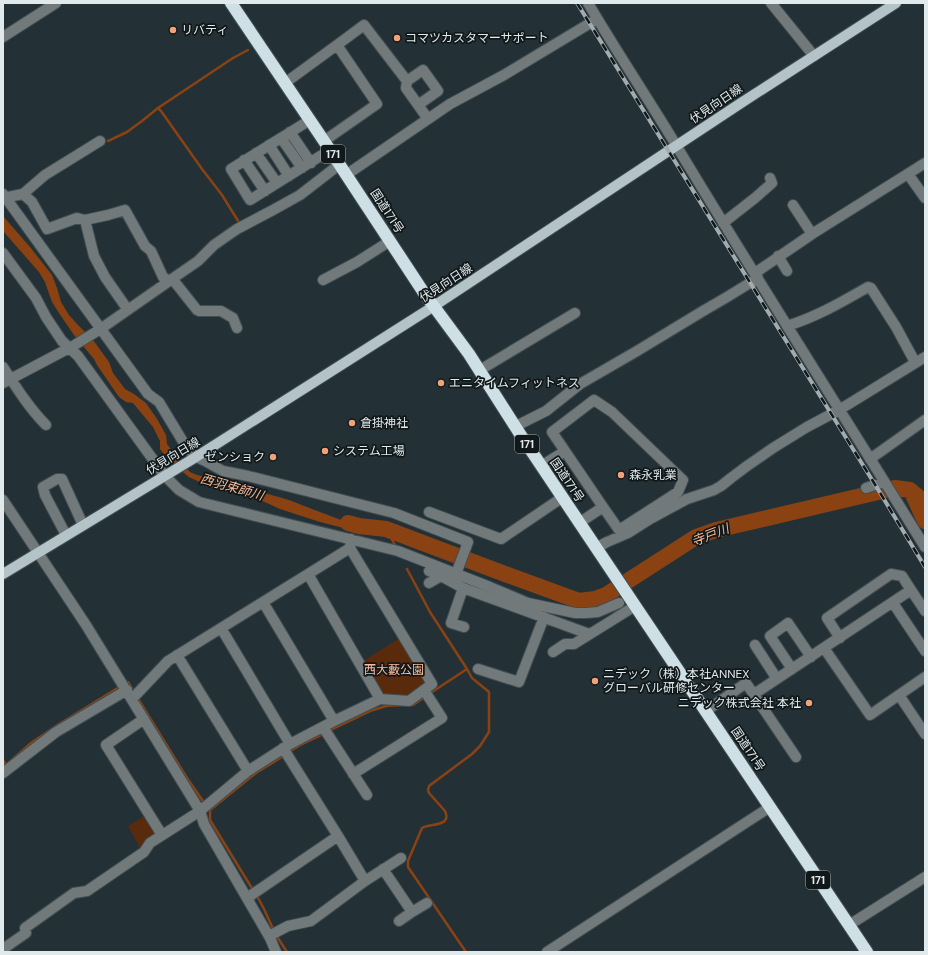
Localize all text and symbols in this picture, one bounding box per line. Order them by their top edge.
place label: リバティ [181,22,228,38]
marker: リバティ [168,25,178,35]
place label: コマツカスタマーサポート [405,30,549,46]
marker: コマツカスタマーサポート [392,33,402,43]
street label: 伏見向日線 [687,81,745,127]
road number: 171 [321,145,345,163]
street label: 国道171号 [367,186,407,236]
street label: 伏見向日線 [416,260,476,306]
place label: エニタイムフィットネス [449,375,580,391]
marker: エニタイムフィットネス [436,378,446,388]
place label: 倉掛神社 [360,415,408,431]
marker: 倉掛神社 [347,418,357,428]
street label: 伏見向日線 [143,434,203,478]
road number: 171 [515,435,539,453]
place label: システム工場 [333,443,405,459]
marker: システム工場 [320,446,330,456]
place label: ゼンショク [205,449,265,465]
marker: ゼンショク [268,452,278,462]
street label: 国道171号 [546,455,588,505]
place label: 森永乳業 [629,467,677,483]
water label: 西羽束師川 [198,470,267,505]
marker: 森永乳業 [616,470,626,480]
water label: 寺戸川 [689,519,733,550]
park label: 西大藪公園 [364,662,424,678]
place label: ニデック（株）本社ANNEX グローバル研修センター [603,666,750,696]
marker: ニデック（株）本社ANNEX グローバル研修センター [590,676,600,686]
place label: ニデック株式会社 本社 [678,695,801,711]
marker: ニデック株式会社 本社 [804,698,814,708]
street label: 国道171号 [727,724,769,774]
road number: 171 [806,871,830,889]

